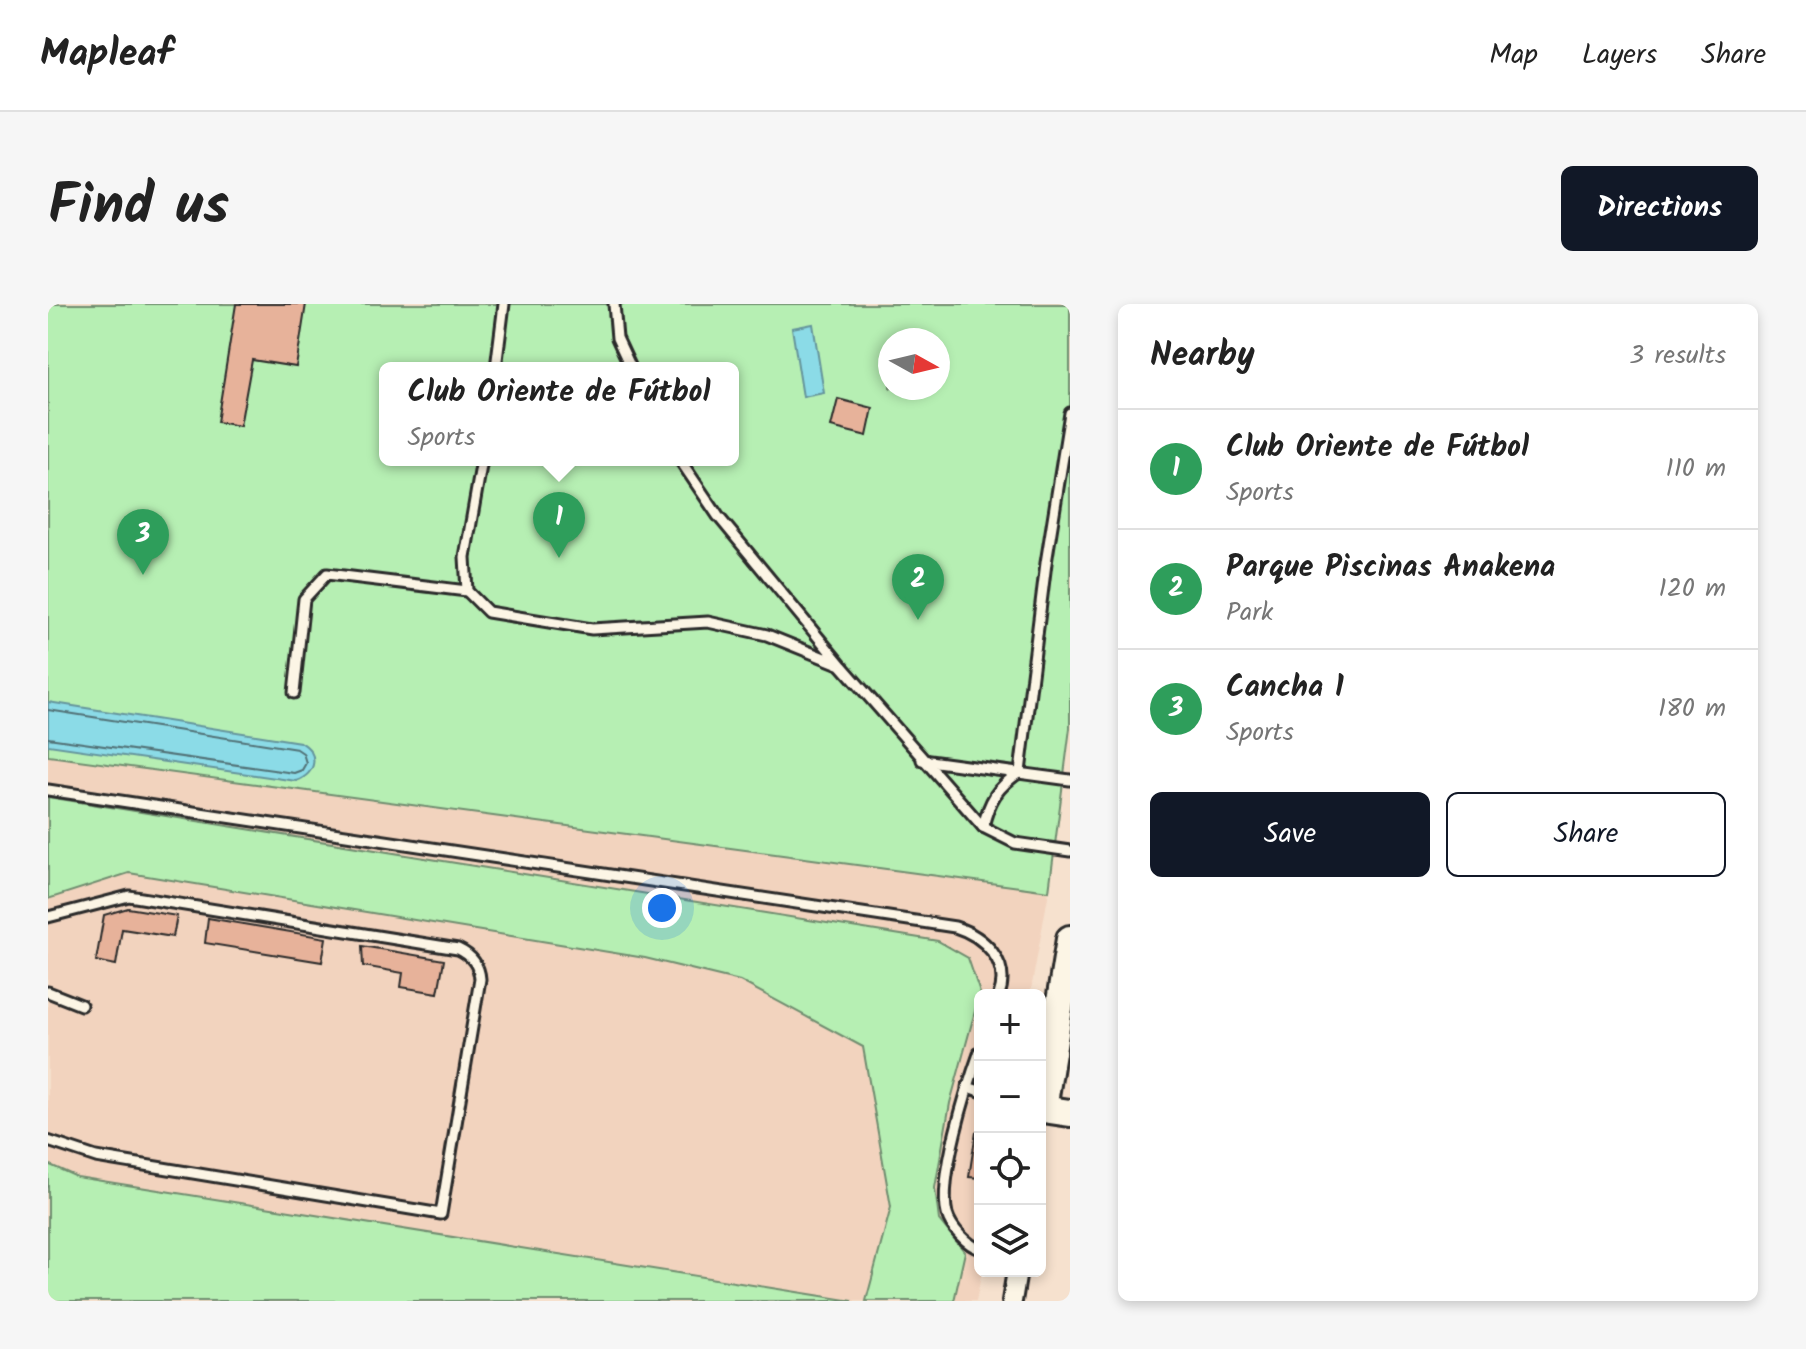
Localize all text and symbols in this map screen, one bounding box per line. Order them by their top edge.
text: Mapleaf [40,25,173,85]
text: Map [1489,33,1538,78]
text: Layers [1582,33,1657,78]
text: Share [1701,33,1766,78]
text: Find us [48,163,229,253]
button: Directions [1561,166,1758,251]
north arrow [878,328,950,400]
text: Nearby [1150,329,1255,383]
text: 3 results [1629,335,1726,377]
popup [379,362,739,466]
text: Club Oriente de Fútbol [407,369,711,417]
text: Sports [407,417,475,459]
text: Club Oriente de Fútbol [1226,424,1529,472]
text: 1 [1172,448,1180,490]
text: 110 m [1666,448,1726,490]
text: Sports [1226,472,1294,514]
pin: 1 [533,492,585,558]
pin: 3 [117,509,169,575]
text: Parque Piscinas Anakena [1226,544,1555,592]
pin: 2 [892,554,944,620]
text: 2 [1168,568,1184,610]
text: 120 m [1659,568,1726,610]
text: Park [1226,592,1273,634]
text: Cancha 1 [1226,664,1344,712]
text: 3 [1169,688,1183,730]
text: 180 m [1658,688,1726,730]
text: Sports [1226,712,1294,754]
button: Save [1150,792,1430,877]
button: Share [1446,792,1726,877]
your location [642,888,682,928]
map controls [974,989,1046,1277]
button: + [974,989,1046,1061]
button: − [974,1061,1046,1133]
button: locate [974,1133,1046,1205]
button: layers [974,1205,1046,1277]

